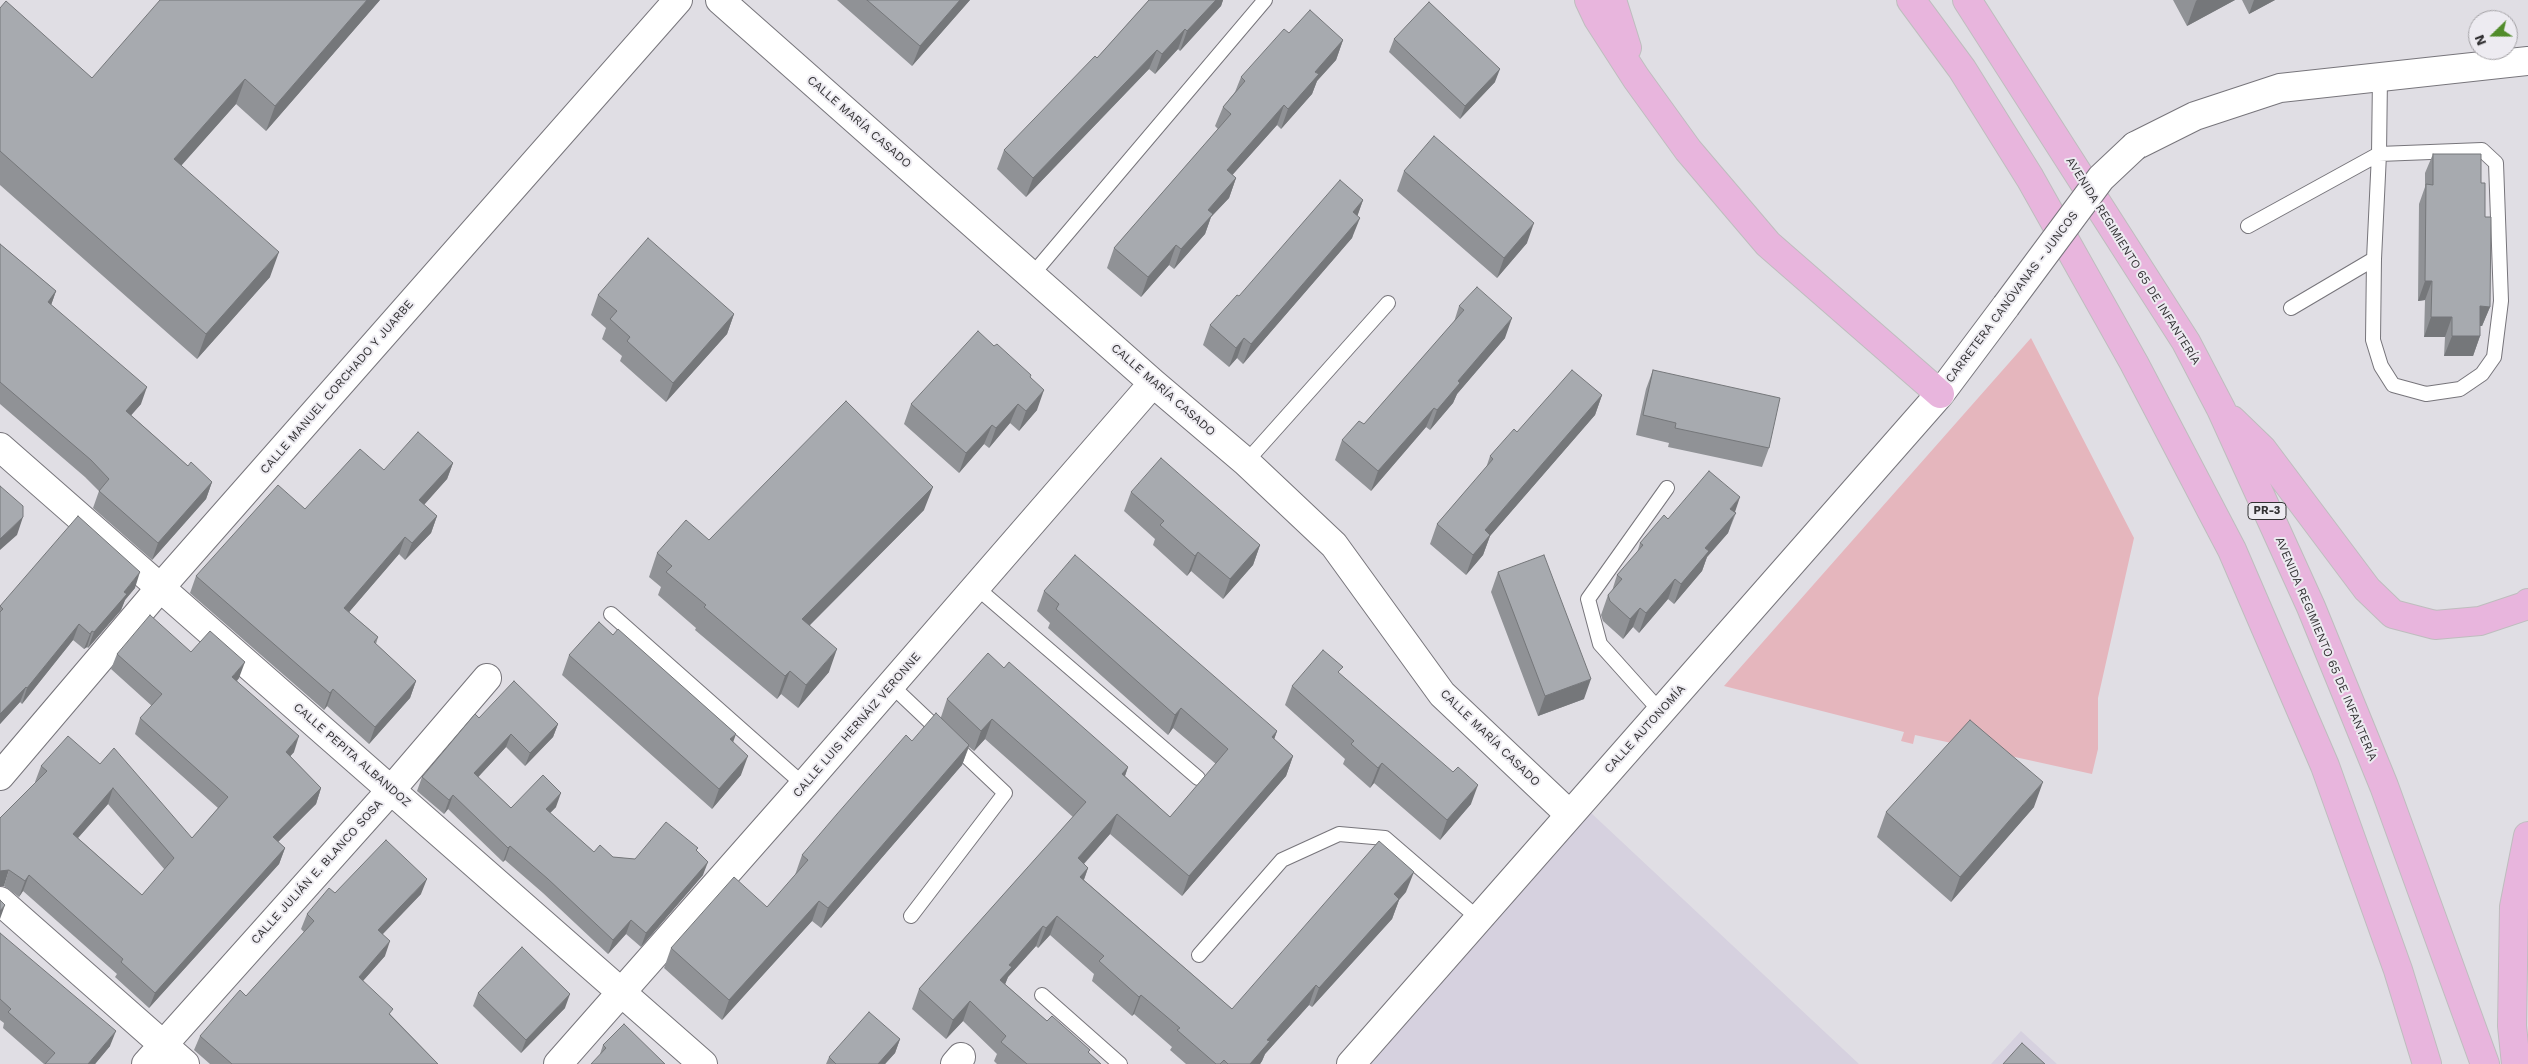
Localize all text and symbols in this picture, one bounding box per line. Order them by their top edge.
north arrow [2468,10,2518,60]
text: N [2471,32,2489,48]
street label: CALLE MARÍA CASADO [804,73,914,171]
street label: AVENIDA REGIMIENTO 65 DE INFANTERÍA [2063,155,2203,367]
street label: CARRETERA CANÓVANAS - JUNCOS [1943,208,2081,386]
street label: CALLE MANUEL CORCHADO Y JUARBE [257,297,417,477]
street label: CALLE MARÍA CASADO [1108,341,1218,439]
road number: PR-3 [2248,502,2286,520]
street label: AVENIDA REGIMIENTO 65 DE INFANTERÍA [2272,535,2380,763]
street label: CALLE LUIS HERNÁIZ VERONNE [790,650,924,800]
street label: CALLE AUTONOMÍA [1602,682,1688,776]
street label: CALLE MARÍA CASADO [1437,687,1543,789]
street label: CALLE PEPITA ALBANDOZ [290,700,414,810]
street label: CALLE JULIÁN E. BLANCO SOSA [248,797,386,947]

